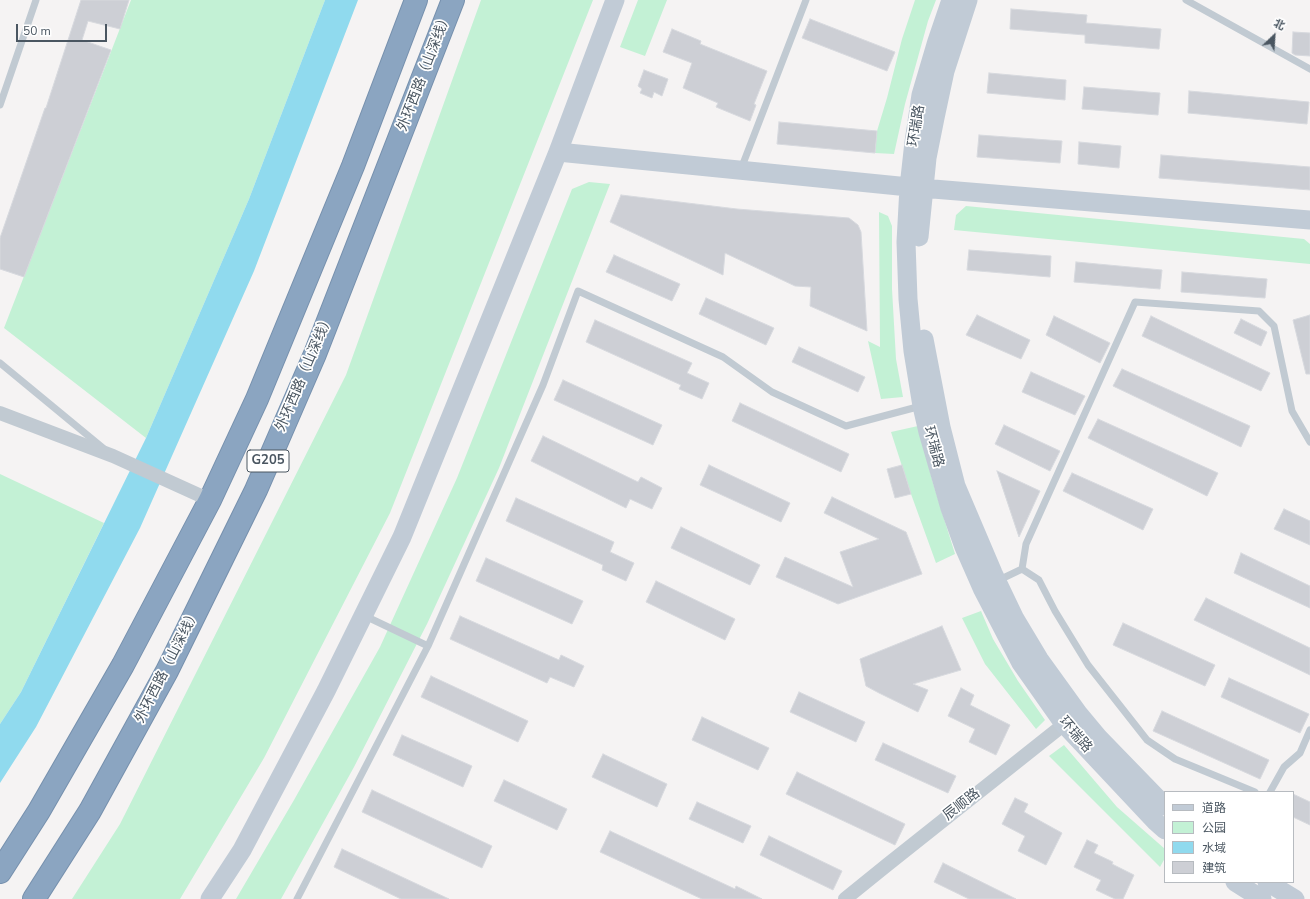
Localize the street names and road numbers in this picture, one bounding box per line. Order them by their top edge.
street label: 外环西路（山深线） [395,10,455,134]
street label: 环瑞路 [905,104,929,148]
street label: 外环西路（山深线） [273,312,337,434]
street label: 环瑞路 [919,425,947,469]
road number: G205 [247,450,289,472]
street label: 外环西路（山深线） [132,606,204,726]
street label: 环瑞路 [1055,714,1095,756]
street label: 辰顺路 [940,785,984,825]

